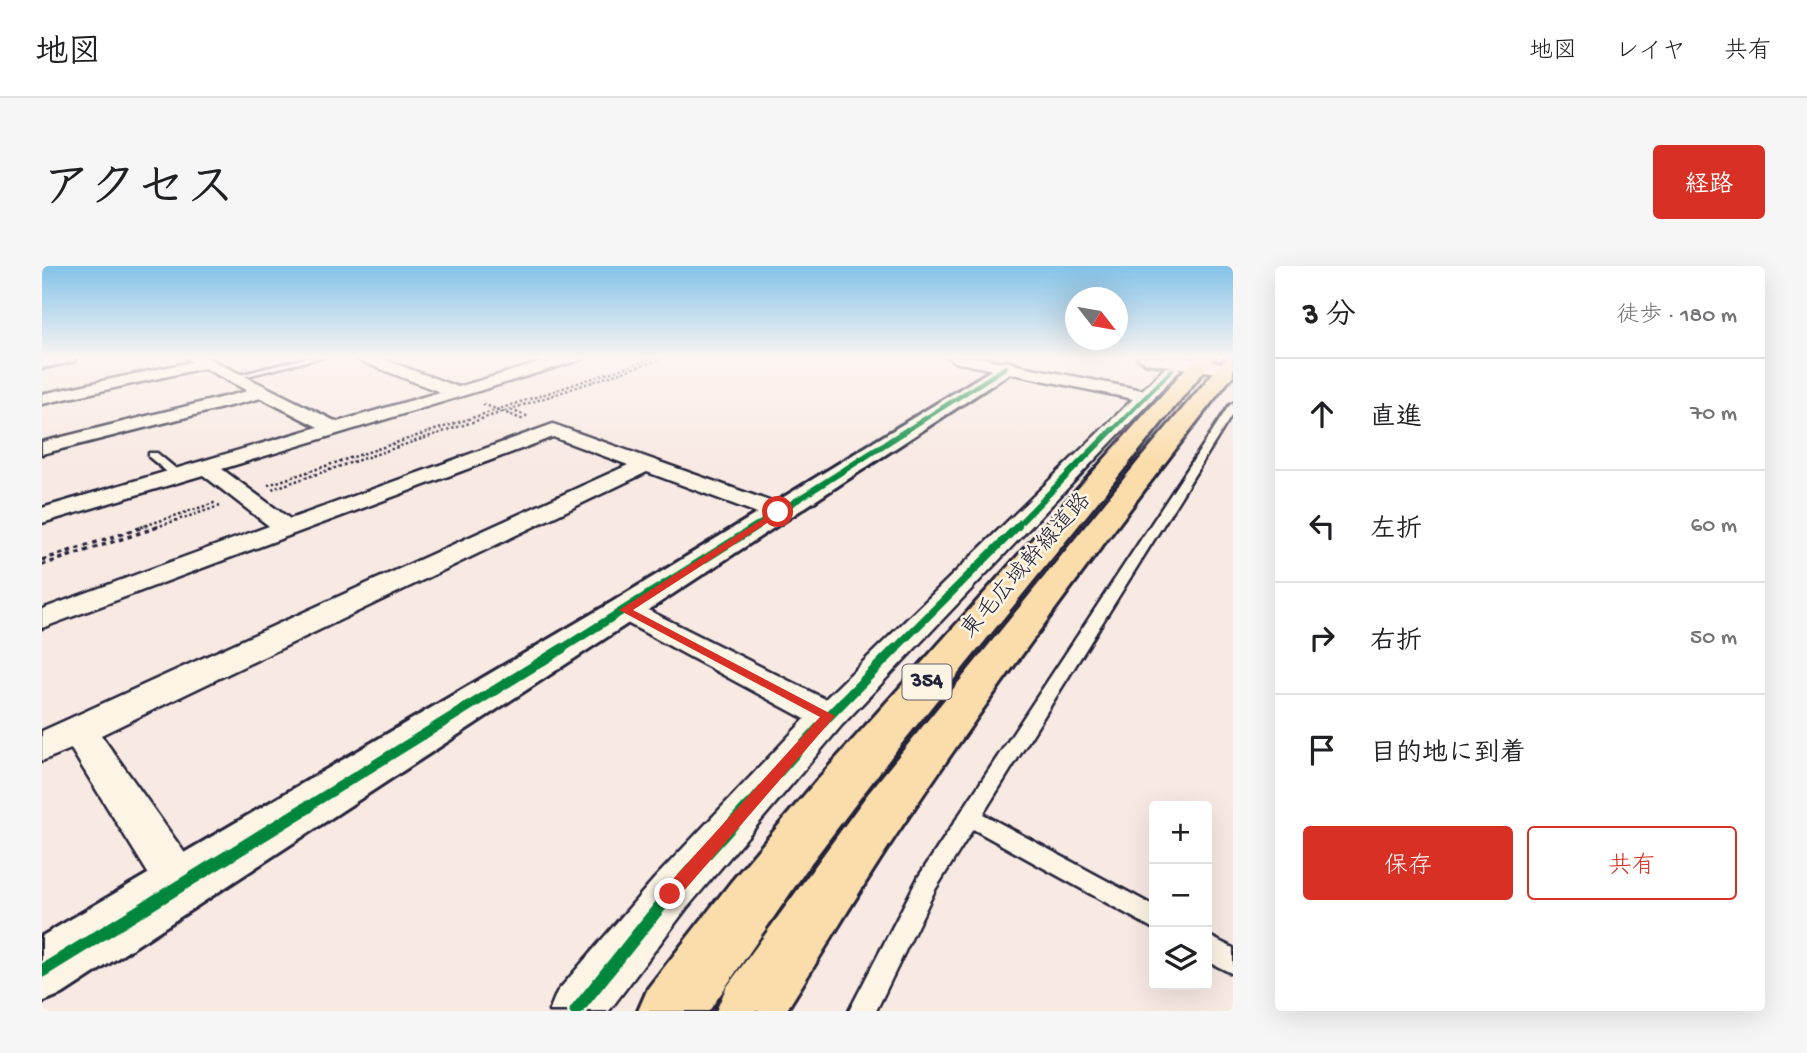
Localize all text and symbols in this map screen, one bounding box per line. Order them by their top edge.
text: 地図 [35,36,101,74]
text: 地図 [1529,38,1577,67]
text: レイヤ [1615,38,1686,67]
text: 共有 [1724,38,1772,67]
button: 経路 [1653,145,1765,219]
text: アクセス [42,163,235,221]
north arrow [1065,287,1128,350]
text: 3 分 [1303,300,1356,335]
text: 徒歩 · 180 m [1616,303,1737,330]
icon: ahead [1303,395,1341,433]
text: 70 m [1690,401,1737,428]
text: 直進 [1370,404,1422,435]
street label: 東毛広域幹線道路 [956,487,1098,644]
route start [762,496,793,527]
icon: left [1303,507,1341,545]
text: 60 m [1691,513,1737,540]
text: 左折 [1370,516,1422,547]
icon: right [1303,619,1341,657]
text: 50 m [1690,625,1737,652]
text: 右折 [1370,628,1422,659]
road number: 354 [902,664,952,700]
icon: arrive [1303,731,1341,769]
text: 目的地に到着 [1370,740,1526,771]
map controls [1149,801,1212,990]
button: + [1149,801,1212,864]
button: 保存 [1303,826,1513,900]
button: 共有 [1527,826,1737,900]
button: − [1149,864,1212,927]
route end [654,878,685,909]
button: layers [1149,927,1212,990]

